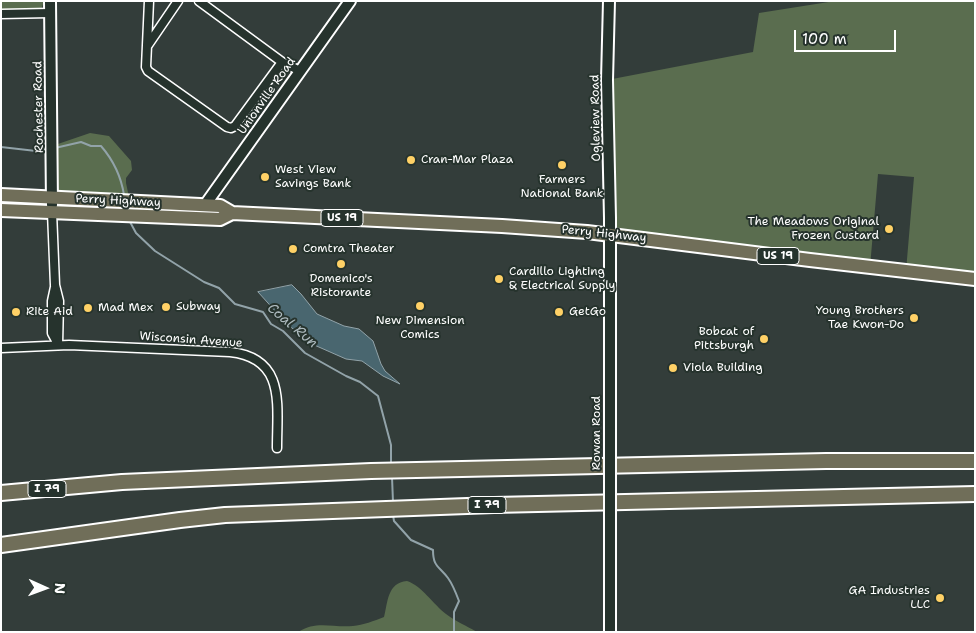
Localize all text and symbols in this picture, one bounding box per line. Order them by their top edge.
scale bar [796,20,898,52]
text: 100 m [802,29,847,49]
street label: Unionville Road [235,55,299,137]
street label: Rochester Road [31,61,47,153]
street label: Ogleview Road [588,74,604,162]
place label: Cran-Mar Plaza [421,153,513,167]
marker: Cran-Mar Plaza [405,154,417,166]
marker: Farmers National Bank [556,159,568,171]
place label: West View Savings Bank [275,163,351,191]
marker: West View Savings Bank [259,171,271,183]
place label: Farmers National Bank [521,173,603,201]
street label: Perry Highway [75,192,161,210]
road number: US 19 [321,210,363,227]
place label: The Meadows Original Frozen Custard [748,215,879,243]
street label: Perry Highway [561,222,647,246]
marker: The Meadows Original Frozen Custard [883,223,895,235]
place label: Comtra Theater [303,242,394,256]
marker: Comtra Theater [287,243,299,255]
road number: US 19 [757,248,799,264]
marker: Domenico's Ristorante [335,258,347,270]
place label: Cardillo Lighting & Electrical Supply [509,265,615,293]
place label: Domenico's Ristorante [309,272,373,300]
marker: Cardillo Lighting & Electrical Supply [493,273,505,285]
place label: Subway [176,300,221,314]
water label: Coal Run [263,300,321,352]
marker: New Dimension Comics [414,300,426,312]
place label: Mad Mex [98,301,153,315]
marker: Subway [160,301,172,313]
marker: Mad Mex [82,302,94,314]
place label: Young Brothers Tae Kwon-Do [816,304,904,332]
place label: Rite Aid [26,305,73,319]
place label: GetGo [569,305,606,319]
marker: Rite Aid [10,306,22,318]
marker: GetGo [553,306,565,318]
marker: Young Brothers Tae Kwon-Do [908,312,920,324]
place label: New Dimension Comics [375,314,465,342]
place label: Bobcat of Pittsburgh [694,325,754,353]
street label: Wisconsin Avenue [139,329,243,351]
marker: Bobcat of Pittsburgh [758,333,770,345]
place label: Viola Building [683,361,763,375]
marker: Viola Building [667,362,679,374]
street label: Rowan Road [590,396,604,470]
road number: I 79 [28,480,66,498]
road number: I 79 [468,496,506,514]
north arrow [20,563,70,613]
text: N [51,583,69,594]
place label: GA Industries LLC [848,584,930,612]
marker: GA Industries LLC [934,592,946,604]

